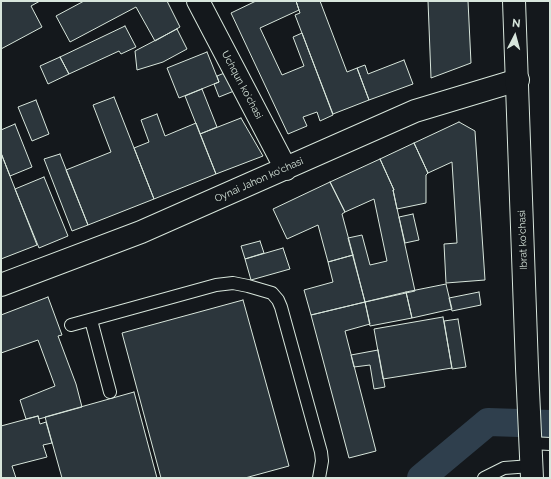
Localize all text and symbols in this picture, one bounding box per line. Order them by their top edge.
north arrow [495,16,535,56]
text: N [511,17,521,30]
street label: Uchqun koʻchasi [219,49,265,121]
street label: Oynai Jahon ko‘chasi [213,155,305,205]
street label: Ibrat ko'chasi [516,210,530,270]

